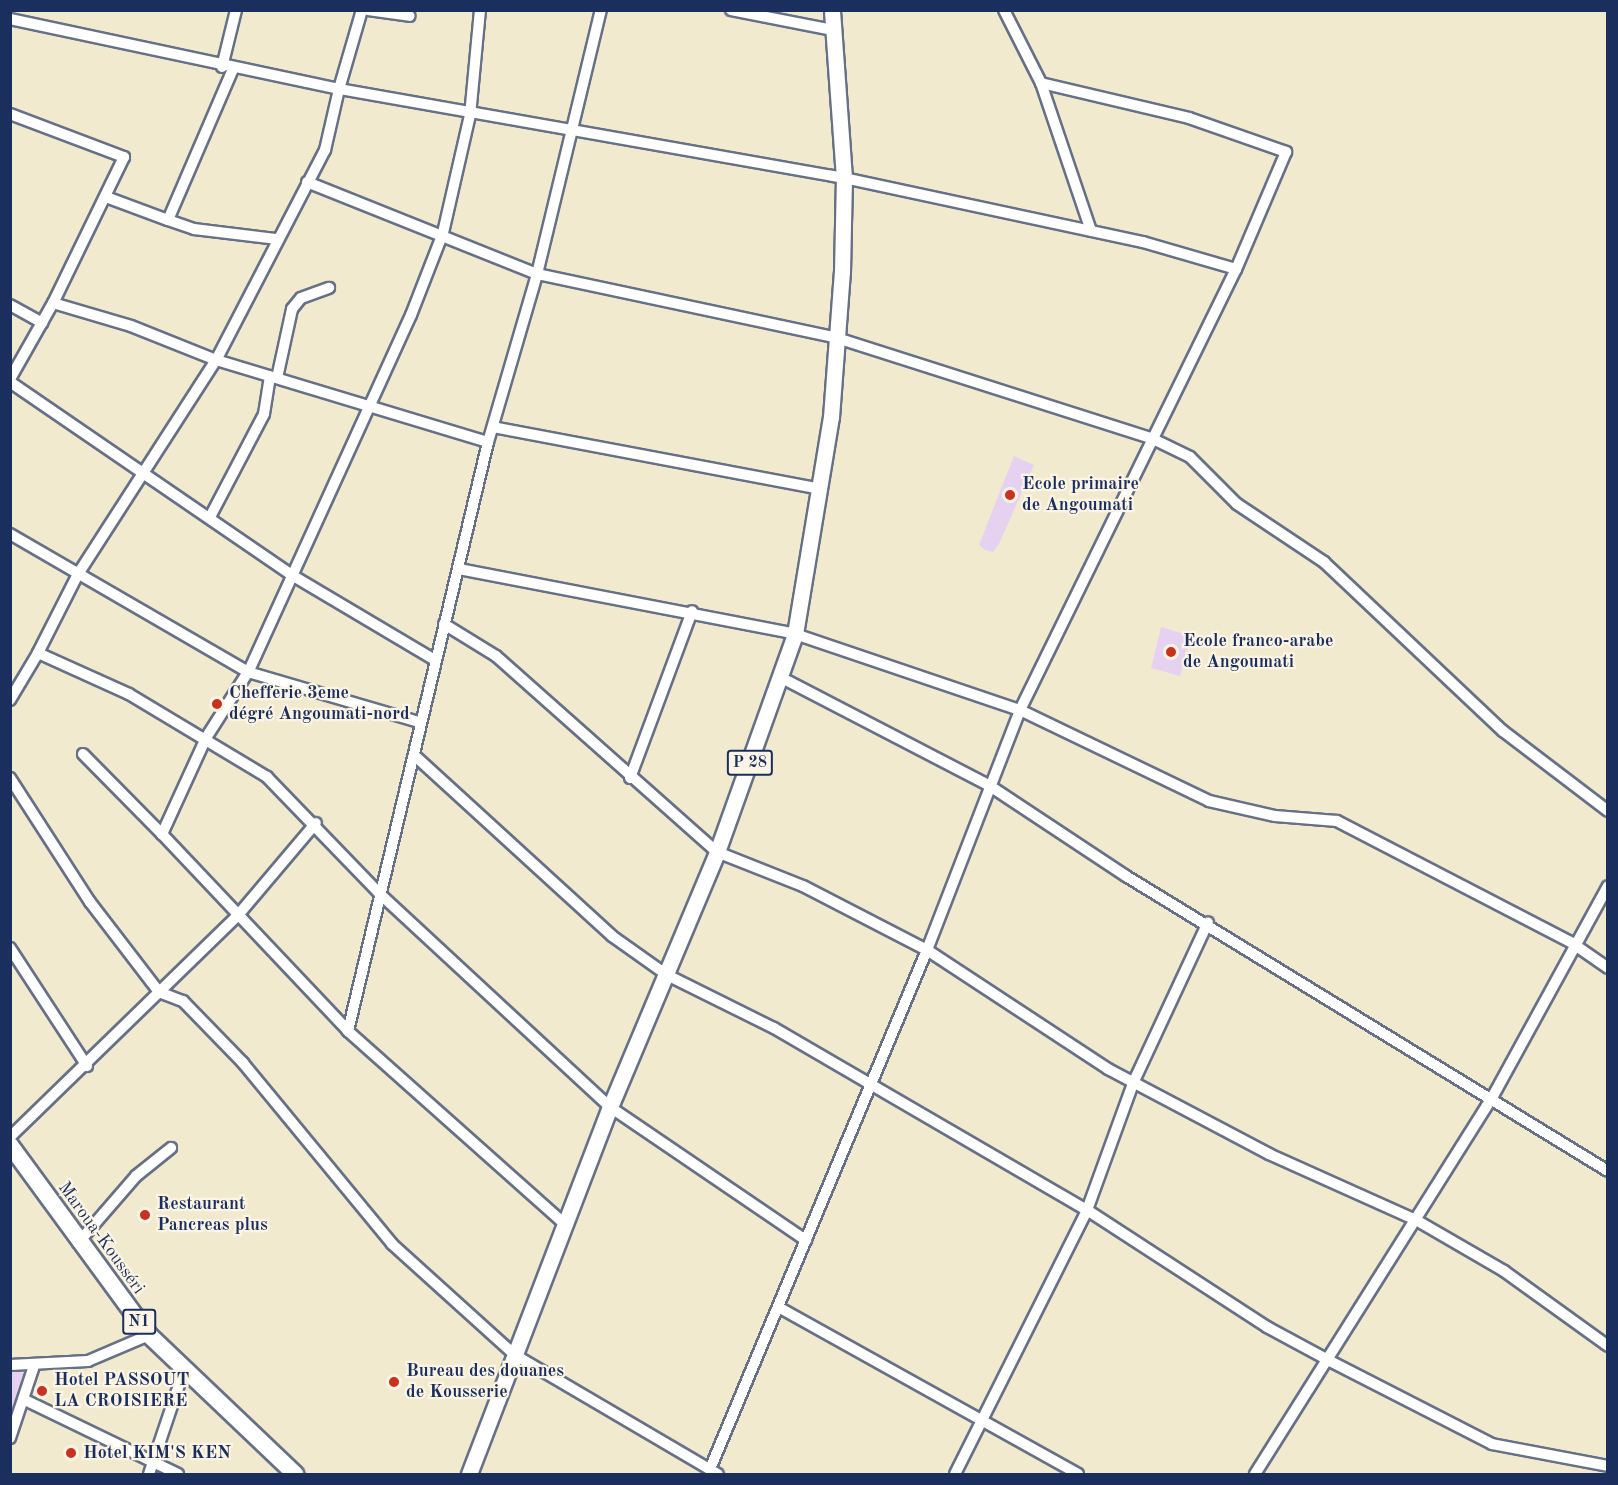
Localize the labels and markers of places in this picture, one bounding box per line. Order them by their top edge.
place label: Ecole primaire de Angoumati [1022,474,1139,516]
marker: Ecole primaire de Angoumati [1003,488,1017,502]
place label: Ecole franco-arabe de Angoumati [1183,631,1334,674]
marker: Ecole franco-arabe de Angoumati [1164,645,1178,659]
place label: Chefferie 3eme dégré Angoumati-nord [229,683,410,726]
marker: Chefferie 3eme dégré Angoumati-nord [210,697,224,711]
place label: Restaurant Pancreas plus [157,1194,268,1236]
marker: Restaurant Pancreas plus [138,1208,152,1222]
place label: Bureau des douanes de Kousserie [406,1361,564,1404]
place label: Hotel PASSOUT LA CROISIERE [54,1370,189,1412]
marker: Bureau des douanes de Kousserie [387,1375,401,1389]
marker: Hotel PASSOUT LA CROISIERE [35,1384,49,1398]
place label: Hotel KIM'S KEN [83,1442,231,1464]
marker: Hotel KIM'S KEN [64,1446,78,1460]

